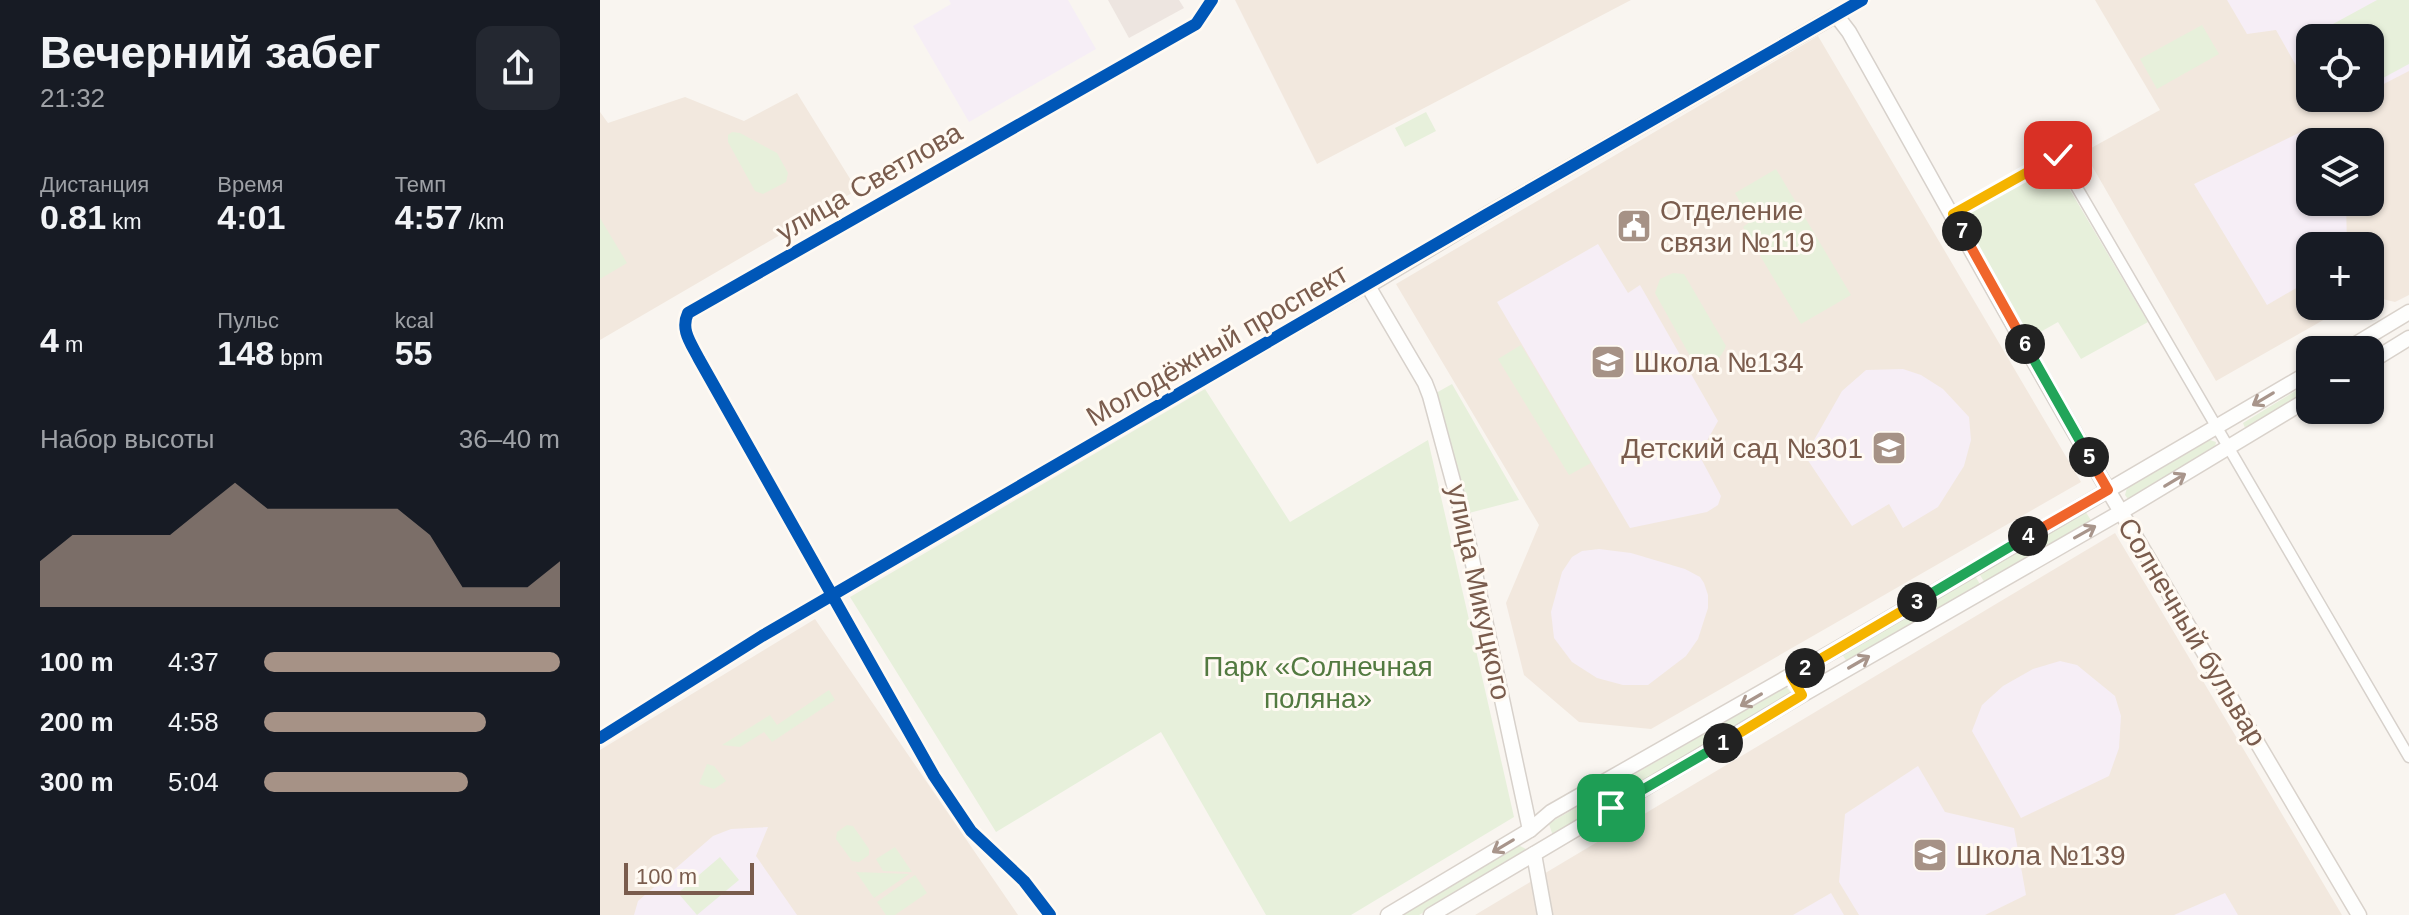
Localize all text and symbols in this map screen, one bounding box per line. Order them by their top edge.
map controls [2296,24,2384,424]
button: locate [2296,24,2384,112]
button: share [476,26,560,110]
text: Вечерний забег [40,28,381,77]
text: 21:32 [40,83,105,113]
street label: улица Светлова [771,116,968,248]
pin [2024,121,2092,189]
button: layers [2296,128,2384,216]
icon: check [2036,133,2080,177]
text: Дистанция [40,172,149,197]
text: Время [217,172,284,197]
text: Темп [395,172,446,197]
place label: Отделение связи №119 [1660,195,1815,258]
text: 0.81 [40,198,106,236]
text: 4:01 [217,198,285,236]
text: 4:57 [395,198,463,236]
public building icon: Отделение связи №119 [1615,207,1653,245]
text: km [106,209,142,234]
text: /km [463,209,504,234]
pin: 7 [1942,211,1982,251]
text: 7 [1956,218,1968,243]
button: + [2296,232,2384,320]
street label: Молодёжный проспект [1081,257,1353,432]
text: Пульс [217,308,279,333]
text: kcal [395,308,434,333]
text: 4 [40,321,59,359]
pin: 6 [2005,324,2045,364]
text: 6 [2019,331,2031,356]
text: m [59,332,83,357]
text: 148 [217,334,274,372]
text: 55 [395,334,432,372]
button: − [2296,336,2384,424]
school or university icon: Школа №134 [1589,343,1627,381]
text: bpm [274,345,323,370]
place label: Школа №134 [1634,347,1804,378]
one-way arrow [2252,392,2275,408]
text: Набор высоты [40,424,215,454]
text: 36–40 m [459,424,560,454]
school or university icon: Детский сад №301 [1870,429,1908,467]
place label: Детский сад №301 [1621,433,1863,464]
pin: 5 [2069,437,2109,477]
text: 5 [2083,444,2095,469]
one-way arrow [2163,472,2186,488]
street label: улица Микуцкого [1441,481,1517,703]
street label: Солнечный бульвар [2112,512,2272,752]
pin: 4 [2008,516,2048,556]
text: 4 [2022,523,2034,548]
one-way arrow [2073,524,2096,540]
pin: 3 [1897,582,1937,622]
text: 3 [1911,589,1923,614]
text: 100 m [40,647,114,677]
text: 4:37 [168,647,219,677]
pin: 2 [1785,648,1825,688]
park label: Парк «Солнечная поляна» [1203,651,1433,714]
one-way arrow [1847,654,1871,669]
text: 2 [1799,655,1811,680]
one-way arrow [1740,692,1763,708]
text: 200 m [40,707,114,737]
text: 4:58 [168,707,219,737]
pin: 1 [1703,723,1743,763]
text: 1 [1717,730,1729,755]
text: 300 m [40,767,114,797]
text: 5:04 [168,767,219,797]
pin [1577,774,1645,842]
icon: arrive [1589,786,1633,830]
school or university icon: Школа №139 [1911,836,1949,874]
one-way arrow [1492,838,1515,854]
place label: Школа №139 [1956,840,2126,871]
scale bar [624,859,754,895]
text: 100 m [636,864,697,889]

